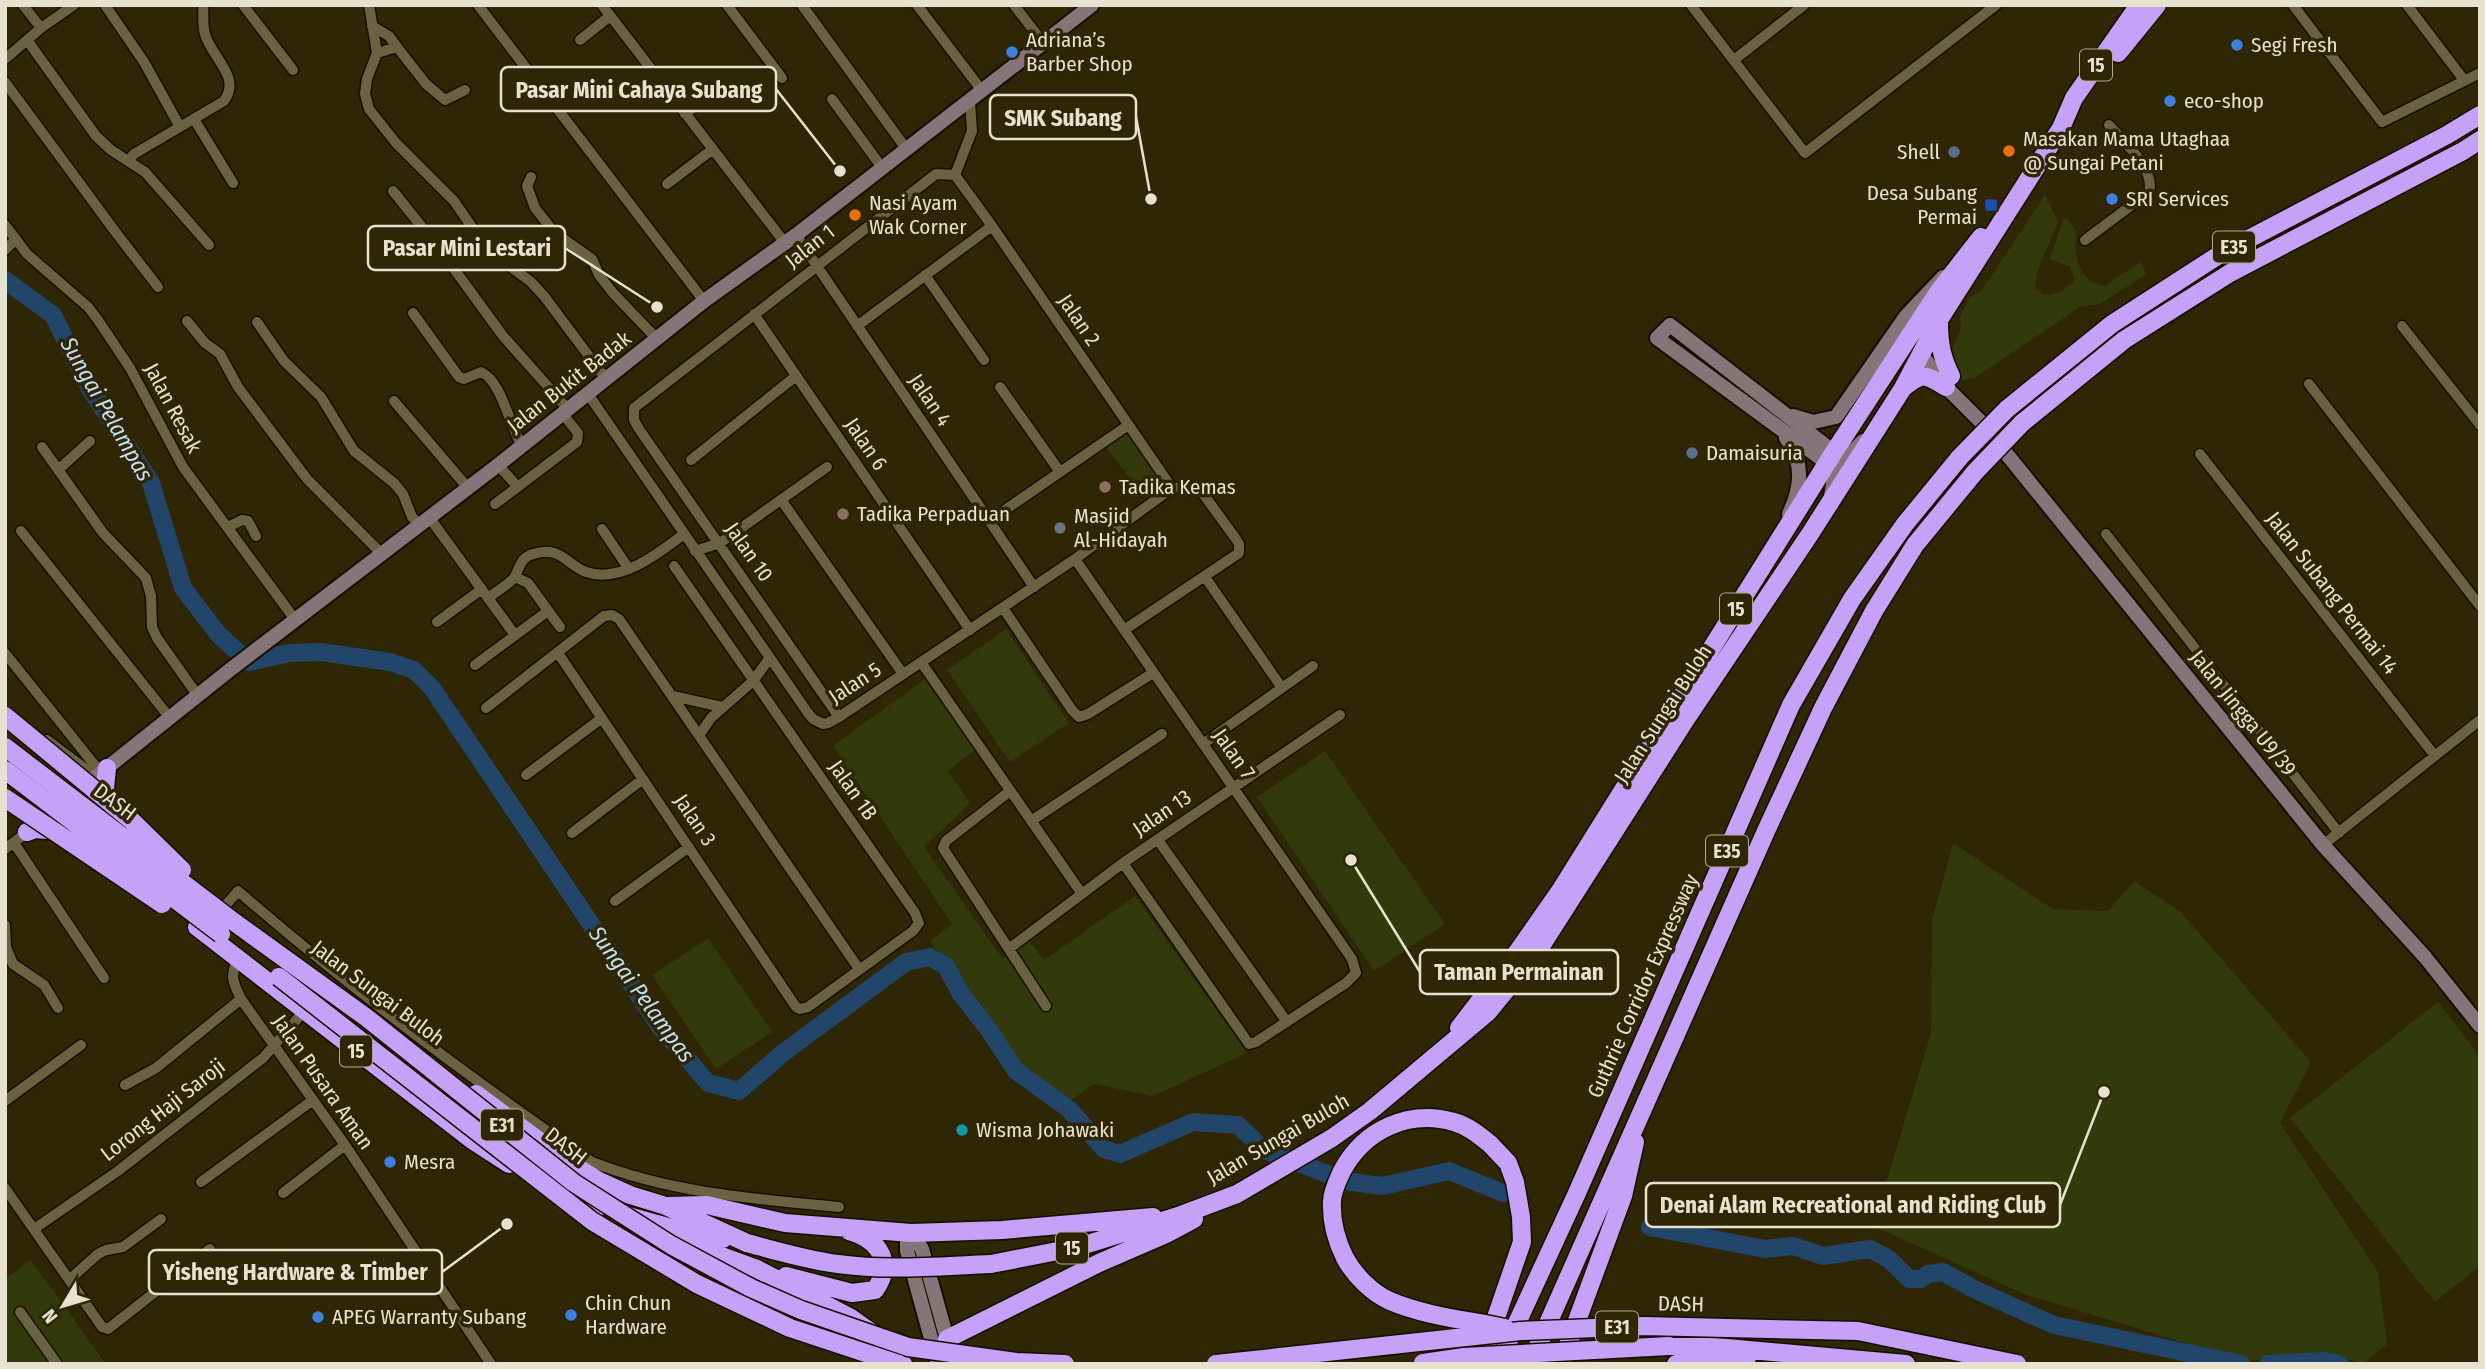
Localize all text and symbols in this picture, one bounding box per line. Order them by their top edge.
place label: Adriana’s Barber Shop [1026,27,1133,77]
place label: Segi Fresh [2251,32,2338,58]
marker: Segi Fresh [2229,37,2245,53]
marker: Adriana’s Barber Shop [1004,44,1020,60]
road number: 15 [2080,50,2112,80]
callout: Pasar Mini Cahaya Subang [501,67,776,111]
text: Pasar Mini Cahaya Subang [516,76,763,104]
place label: eco-shop [2184,88,2264,114]
marker: eco-shop [2162,93,2178,109]
callout: SMK Subang [990,95,1136,139]
text: SMK Subang [1004,104,1122,132]
place label: Masakan Mama Utaghaa @ Sungai Petani [2023,126,2230,176]
place label: Shell [1897,139,1940,165]
marker: Masakan Mama Utaghaa @ Sungai Petani [2001,143,2017,159]
marker: Shell [1946,144,1962,160]
place label: Desa Subang Permai [1867,180,1977,230]
place label: SRI Services [2126,186,2229,212]
place label: Nasi Ayam Wak Corner [869,190,967,240]
marker: SRI Services [2104,191,2120,207]
marker: Desa Subang Permai [1983,197,1999,213]
marker: Nasi Ayam Wak Corner [847,207,863,223]
street label: Jalan 1 [780,219,840,273]
callout: Pasar Mini Lestari [368,226,565,270]
road number: E35 [2213,232,2255,262]
text: Pasar Mini Lestari [383,234,551,262]
street label: Jalan 2 [1052,289,1106,351]
street label: Jalan Bukit Badak [502,325,636,438]
water label: Sungai Pelampas [54,331,160,486]
street label: Jalan Resak [139,359,208,458]
street label: Jalan 4 [903,369,957,431]
street label: Jalan 6 [839,413,893,475]
place label: Damaisuria [1706,440,1803,466]
marker: Damaisuria [1684,445,1700,461]
place label: Tadika Kemas [1119,474,1236,500]
marker: Tadika Kemas [1097,479,1113,495]
place label: Tadika Perpaduan [857,501,1010,527]
place label: Masjid Al-Hidayah [1074,503,1168,553]
marker: Tadika Perpaduan [835,506,851,522]
street label: Jalan Subang Permai 14 [2260,507,2404,679]
street label: Jalan 10 [719,517,779,587]
marker: Masjid Al-Hidayah [1052,520,1068,536]
road number: 15 [1720,594,1752,624]
street label: Jalan Sungai Buloh [1609,640,1717,788]
street label: Jalan Jingga U9/39 [2184,645,2302,781]
street label: Jalan 5 [824,657,886,709]
street label: Jalan 7 [1207,724,1261,784]
street label: Jalan 1B [823,755,883,825]
street label: DASH [89,778,141,826]
street label: Jalan 13 [1128,784,1196,842]
street label: Jalan 3 [668,789,722,851]
road number: E35 [1706,836,1748,866]
street label: Guthrie Corridor Expressway [1582,869,1704,1102]
water label: Sungai Pelampas [583,920,701,1068]
street label: Jalan Sungai Buloh [306,934,450,1052]
callout: Taman Permainan [1420,950,1618,994]
text: Taman Permainan [1434,958,1604,986]
street label: Jalan Pusara Aman [267,1010,379,1154]
road number: 15 [340,1036,372,1066]
street label: Lorong Haji Saroji [96,1053,230,1167]
street label: Jalan Sungai Buloh [1202,1088,1354,1190]
road number: E31 [481,1110,523,1140]
place label: Wisma Johawaki [976,1117,1114,1143]
street label: DASH [540,1122,592,1170]
marker: Wisma Johawaki [954,1122,970,1138]
place label: Mesra [404,1149,455,1175]
marker: Mesra [382,1154,398,1170]
callout: Denai Alam Recreational and Riding Club [1646,1183,2060,1227]
text: Denai Alam Recreational and Riding Club [1660,1191,2046,1219]
road number: 15 [1056,1232,1088,1264]
callout: Yisheng Hardware & Timber [149,1250,442,1294]
text: Yisheng Hardware & Timber [161,1258,428,1286]
north arrow [28,1271,98,1341]
place label: Chin Chun Hardware [585,1290,671,1340]
street label: DASH [1658,1291,1704,1317]
place label: APEG Warranty Subang [332,1304,526,1330]
text: N [37,1305,63,1328]
marker: Chin Chun Hardware [563,1307,579,1323]
marker: APEG Warranty Subang [310,1309,326,1325]
road number: E31 [1596,1312,1638,1343]

